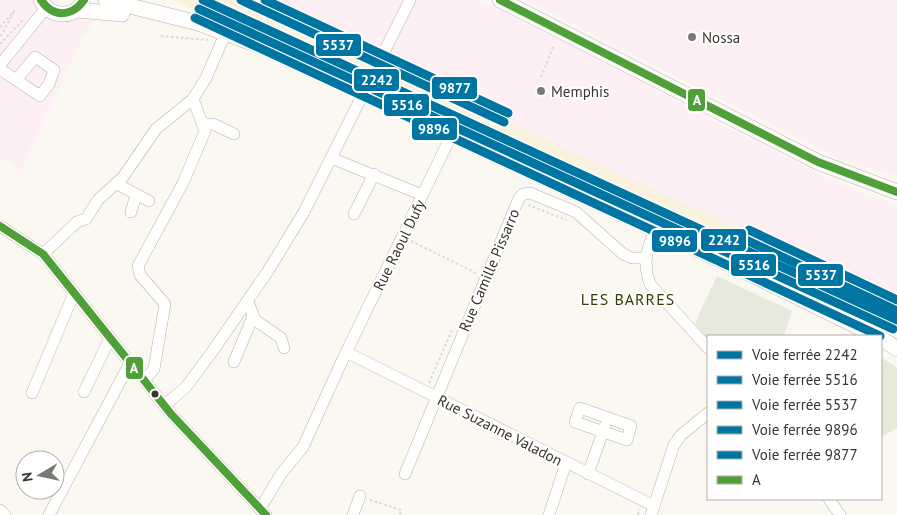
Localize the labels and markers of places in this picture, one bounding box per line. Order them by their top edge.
place label: Nossa [702,28,740,47]
marker: Nossa [686,31,698,43]
place label: Memphis [551,82,609,101]
marker: Memphis [535,85,547,97]
unlabelled marker [150,389,160,399]

